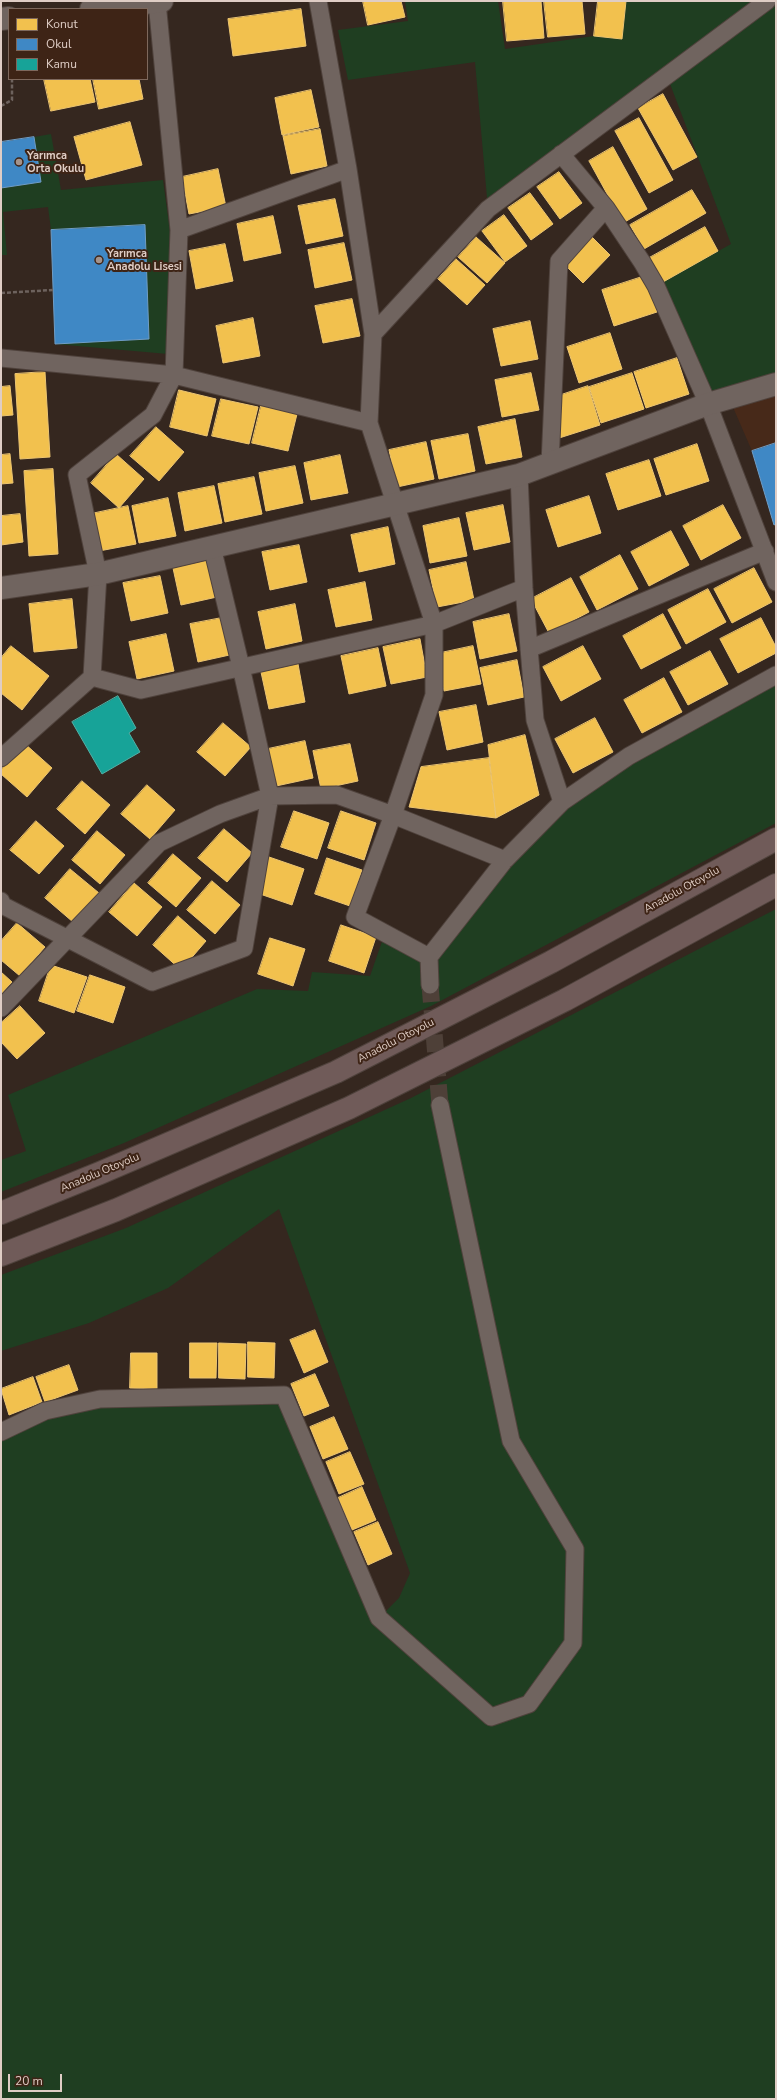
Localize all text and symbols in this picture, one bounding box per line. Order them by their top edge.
legend [8,8,148,80]
text: Konut [46,16,78,32]
text: Okul [46,36,72,52]
text: Kamu [46,56,77,72]
place label: Yarımca Orta Okulu [27,149,84,175]
marker: Yarımca Orta Okulu [14,157,24,167]
place label: Yarımca Anadolu Lisesi [107,247,182,273]
marker: Yarımca Anadolu Lisesi [94,255,104,265]
street label: Anadolu Otoyolu [642,864,722,916]
street label: Anadolu Otoyolu [355,1016,437,1066]
street label: Anadolu Otoyolu [59,1150,141,1196]
scale bar [10,2066,64,2092]
text: 20 m [15,2073,43,2089]

